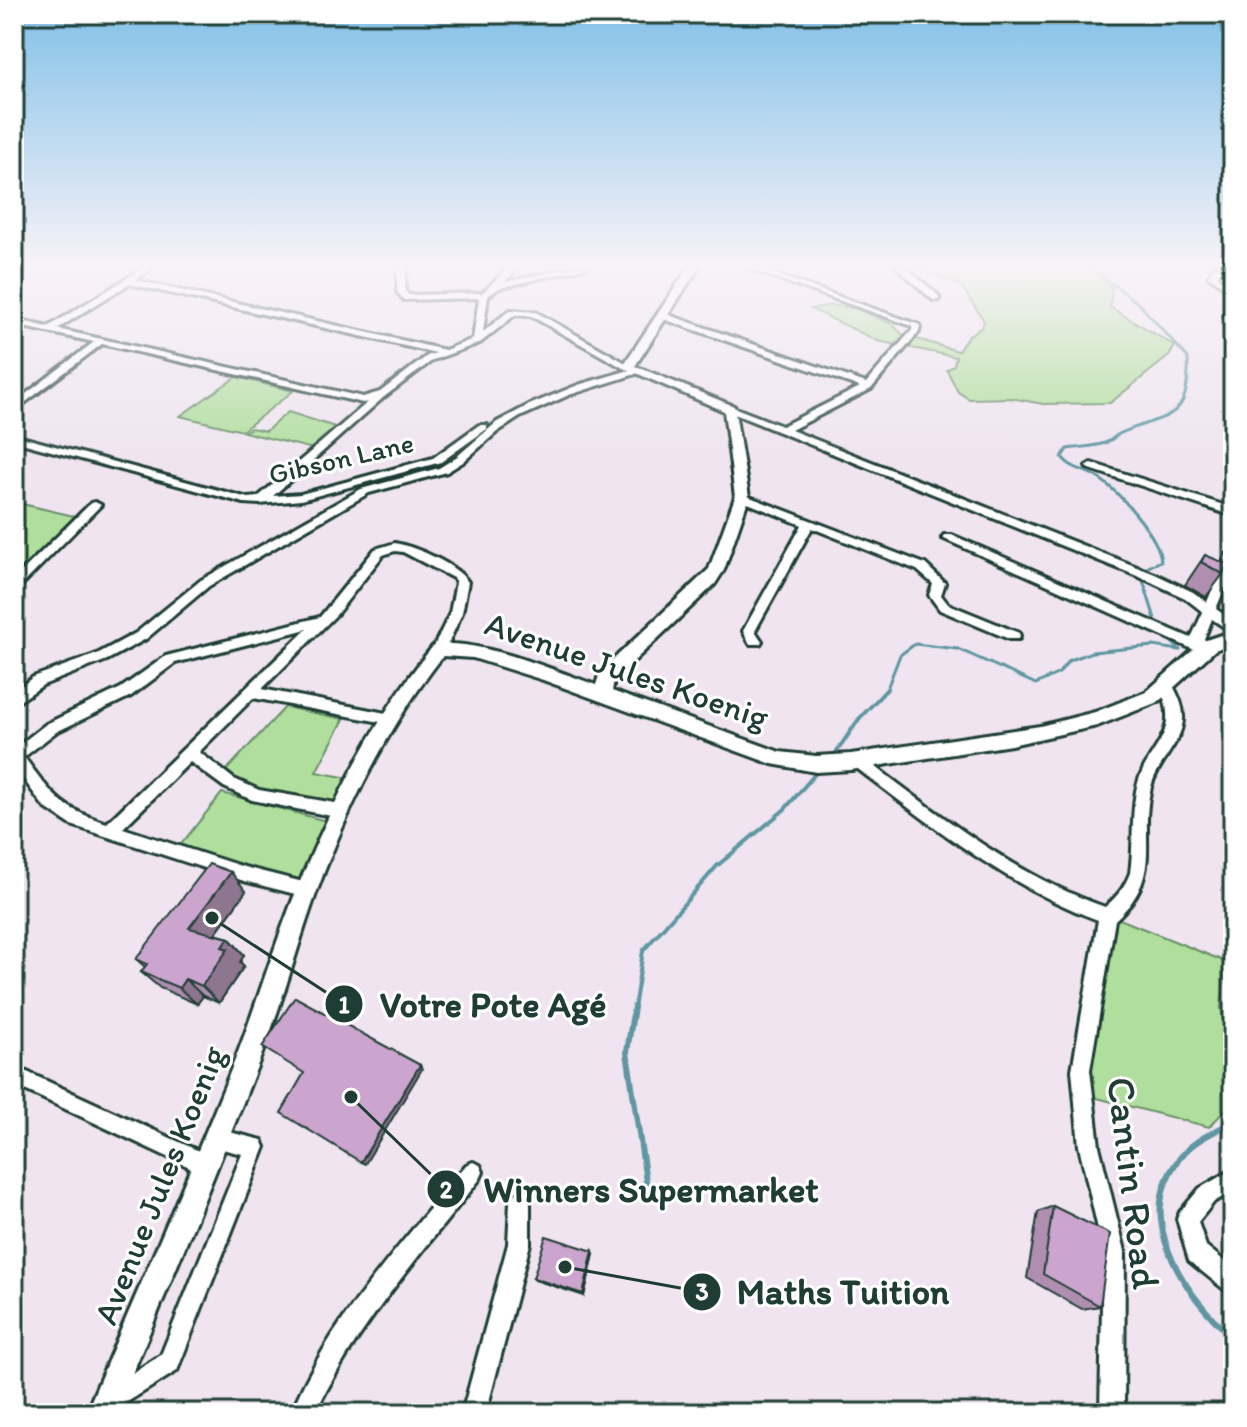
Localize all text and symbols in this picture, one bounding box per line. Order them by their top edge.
street label: Gibson Lane [265,425,417,491]
street label: Avenue Jules Koenig [480,603,774,738]
callout: Votre Pote Agé [324,974,622,1034]
text: Votre Pote Agé [380,983,606,1026]
text: 1 [338,990,350,1019]
street label: Avenue Jules Koenig [85,1039,234,1330]
street label: Cantin Road [1097,1074,1171,1292]
callout: Winners Supermarket [426,1159,836,1219]
text: Winners Supermarket [483,1168,819,1211]
text: 2 [440,1175,453,1204]
callout: Maths Tuition [682,1262,964,1322]
text: Maths Tuition [737,1270,950,1313]
text: 3 [695,1277,709,1306]

